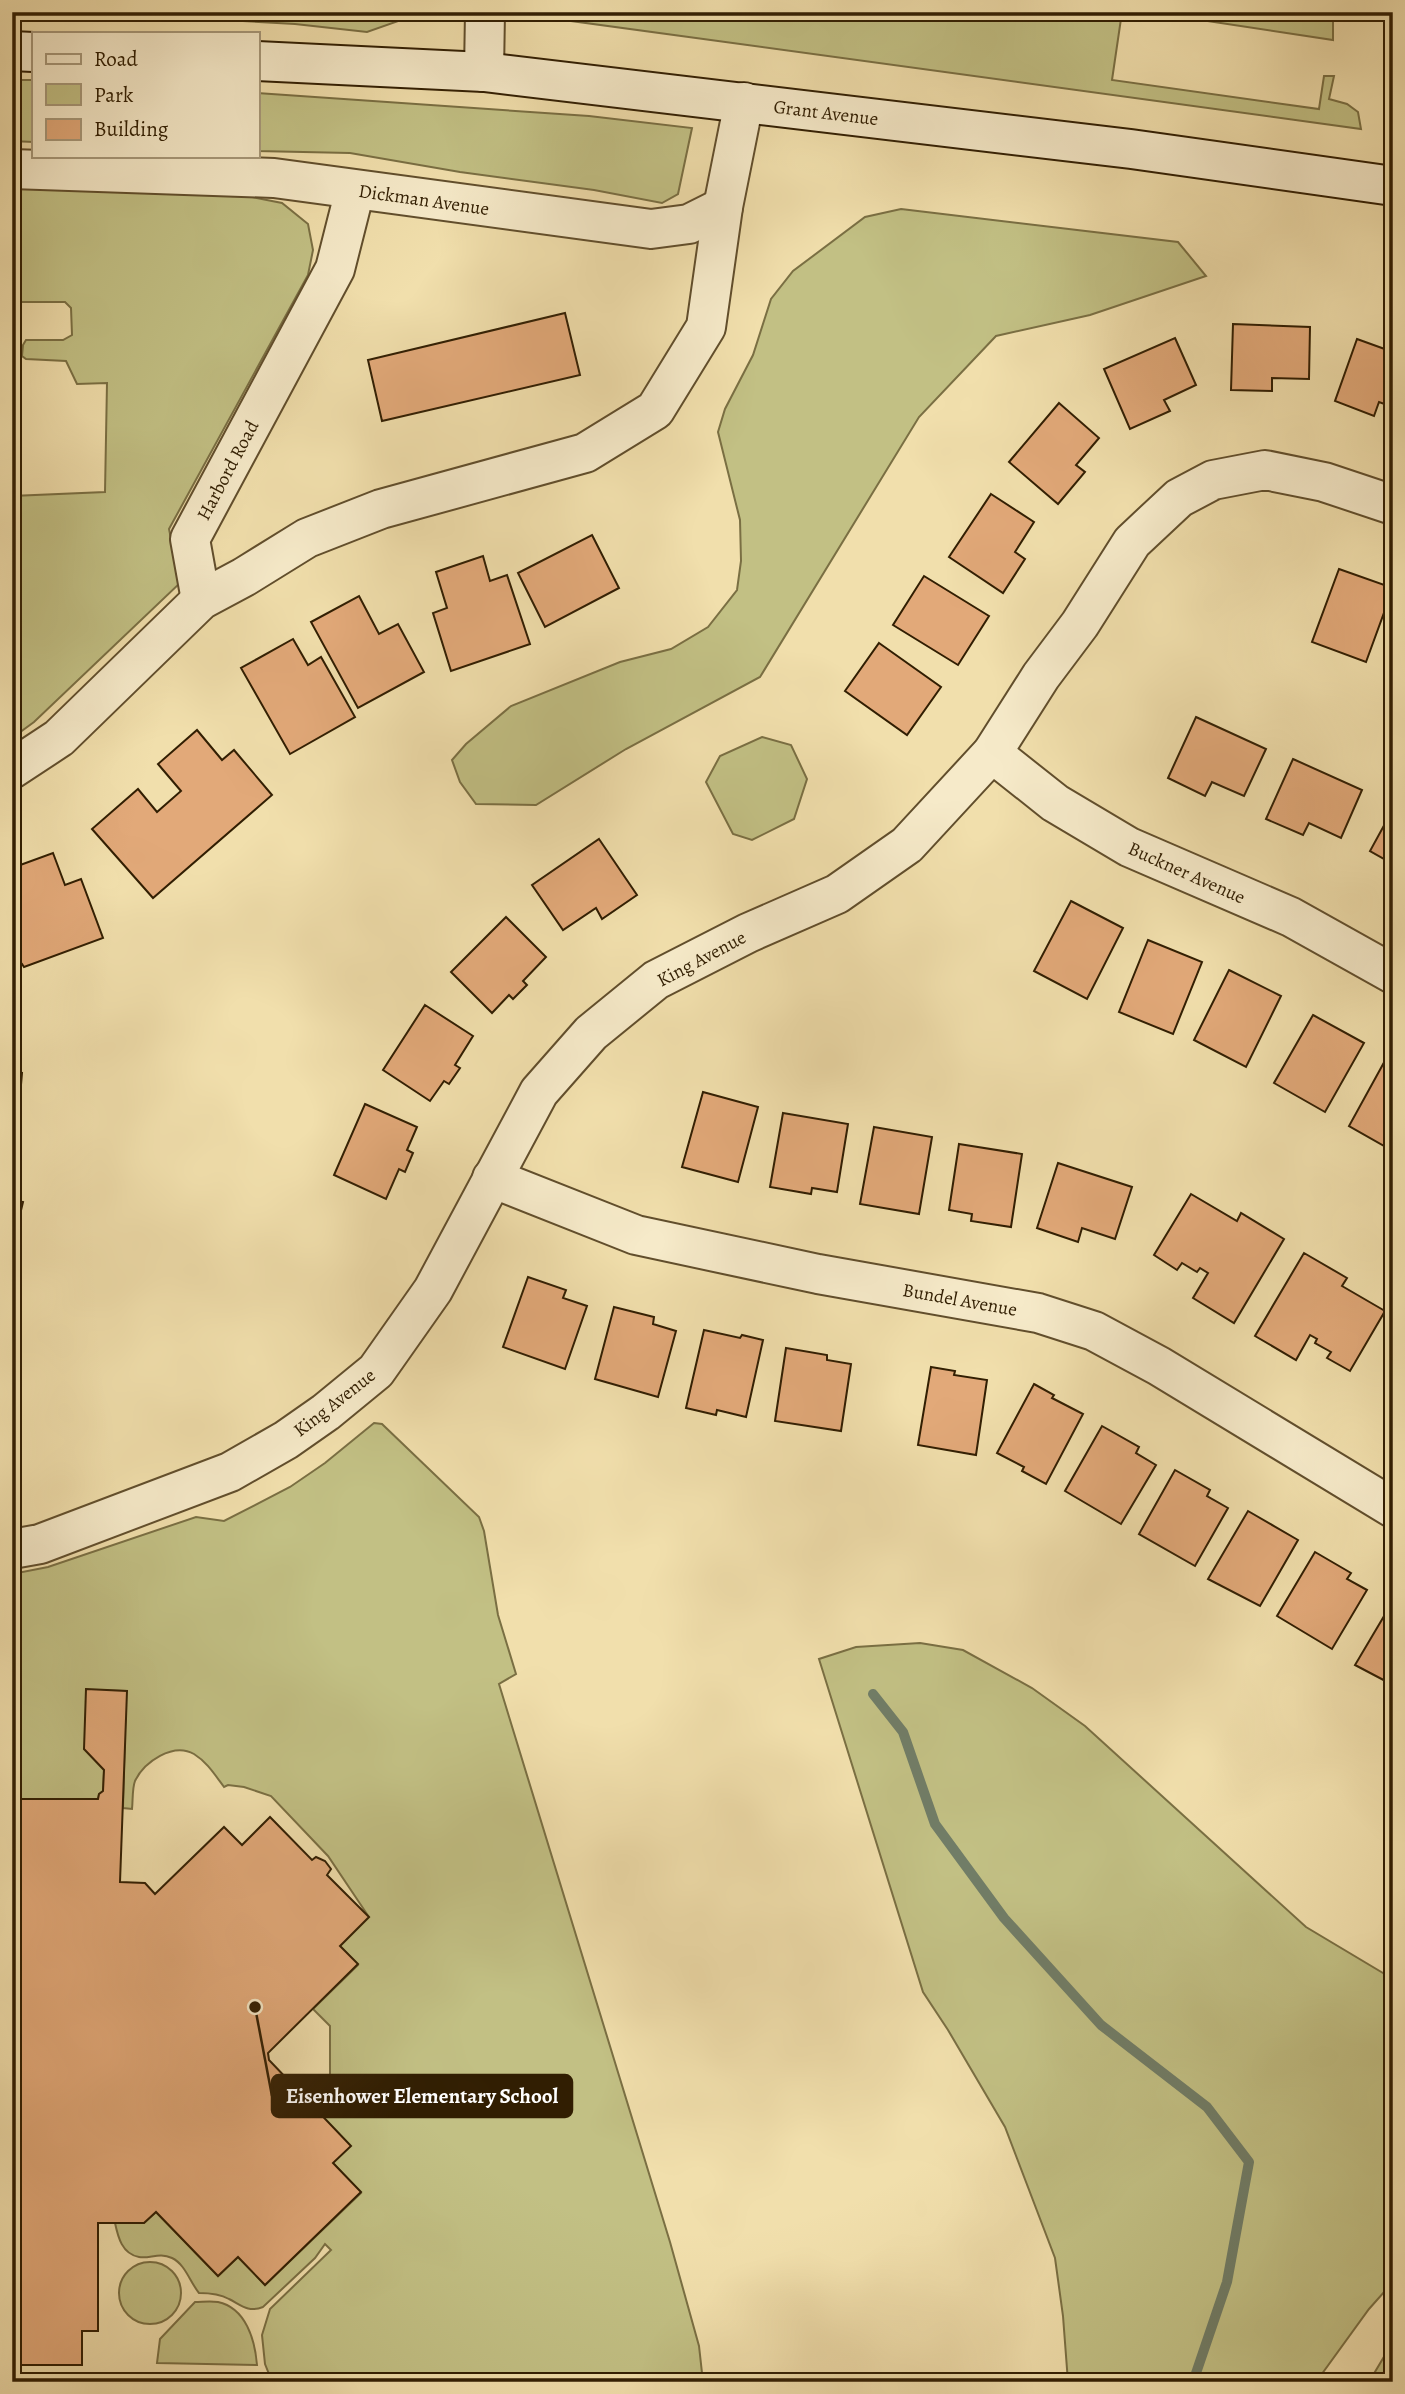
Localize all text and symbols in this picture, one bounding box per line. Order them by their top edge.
legend [32,32,259,158]
text: Road [94,45,138,73]
text: Park [94,81,134,109]
street label: Grant Avenue [772,94,880,132]
text: Building [94,115,169,143]
street label: Dickman Avenue [357,178,491,222]
street label: Harbord Road [191,415,266,525]
street label: Buckner Avenue [1124,835,1249,910]
street label: King Avenue [652,924,751,993]
street label: Bundel Avenue [901,1277,1019,1323]
street label: King Avenue [288,1363,381,1443]
callout: Eisenhower Elementary School [272,2075,572,2117]
text: Eisenhower Elementary School [286,2082,559,2110]

